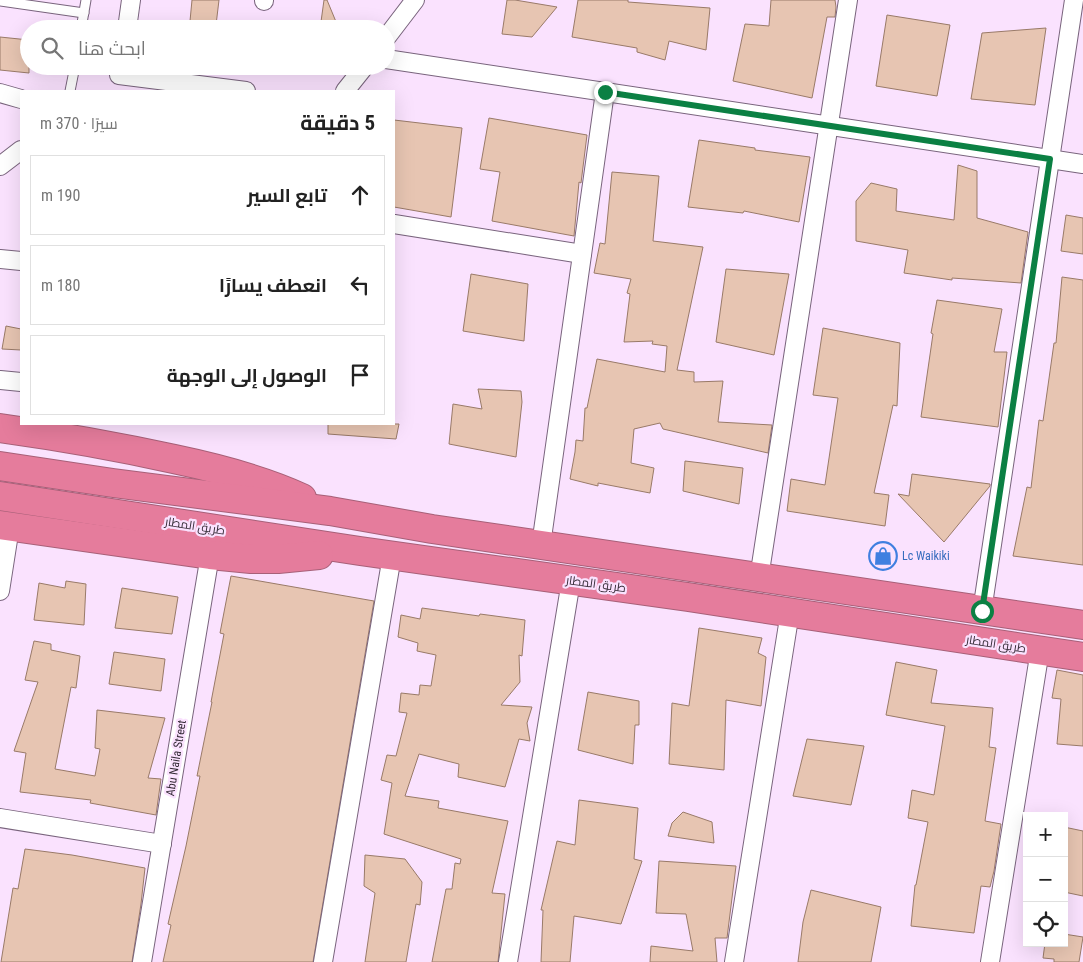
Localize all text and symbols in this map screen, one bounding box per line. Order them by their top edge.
search box [20,20,395,75]
icon: search [38,34,66,62]
text: ابحث هنا [78,37,146,60]
route end [594,81,617,104]
text: 5 دقيقة [300,111,375,135]
text: سيرًا · 370 m [40,114,118,133]
icon: ahead [346,181,374,209]
text: تابع السير [247,184,327,207]
text: 190 m [41,186,80,205]
icon: left [346,271,374,299]
text: انعطف يسارًا [219,274,327,297]
text: 180 m [41,276,80,295]
icon: arrive [346,361,374,389]
text: الوصول إلى الوجهة [167,364,327,387]
street label: طريق المطار [163,514,226,538]
shop icon: Lc Waikiki [868,541,898,571]
place label: Lc Waikiki [902,549,950,563]
street label: طريق المطار [564,573,627,595]
route start [971,600,994,623]
street label: طريق المطار [964,632,1027,656]
street label: Abu Naila Street [163,719,189,797]
map controls [1023,812,1068,947]
button: + [1023,812,1068,857]
button: − [1023,857,1068,902]
button: locate [1023,902,1068,947]

